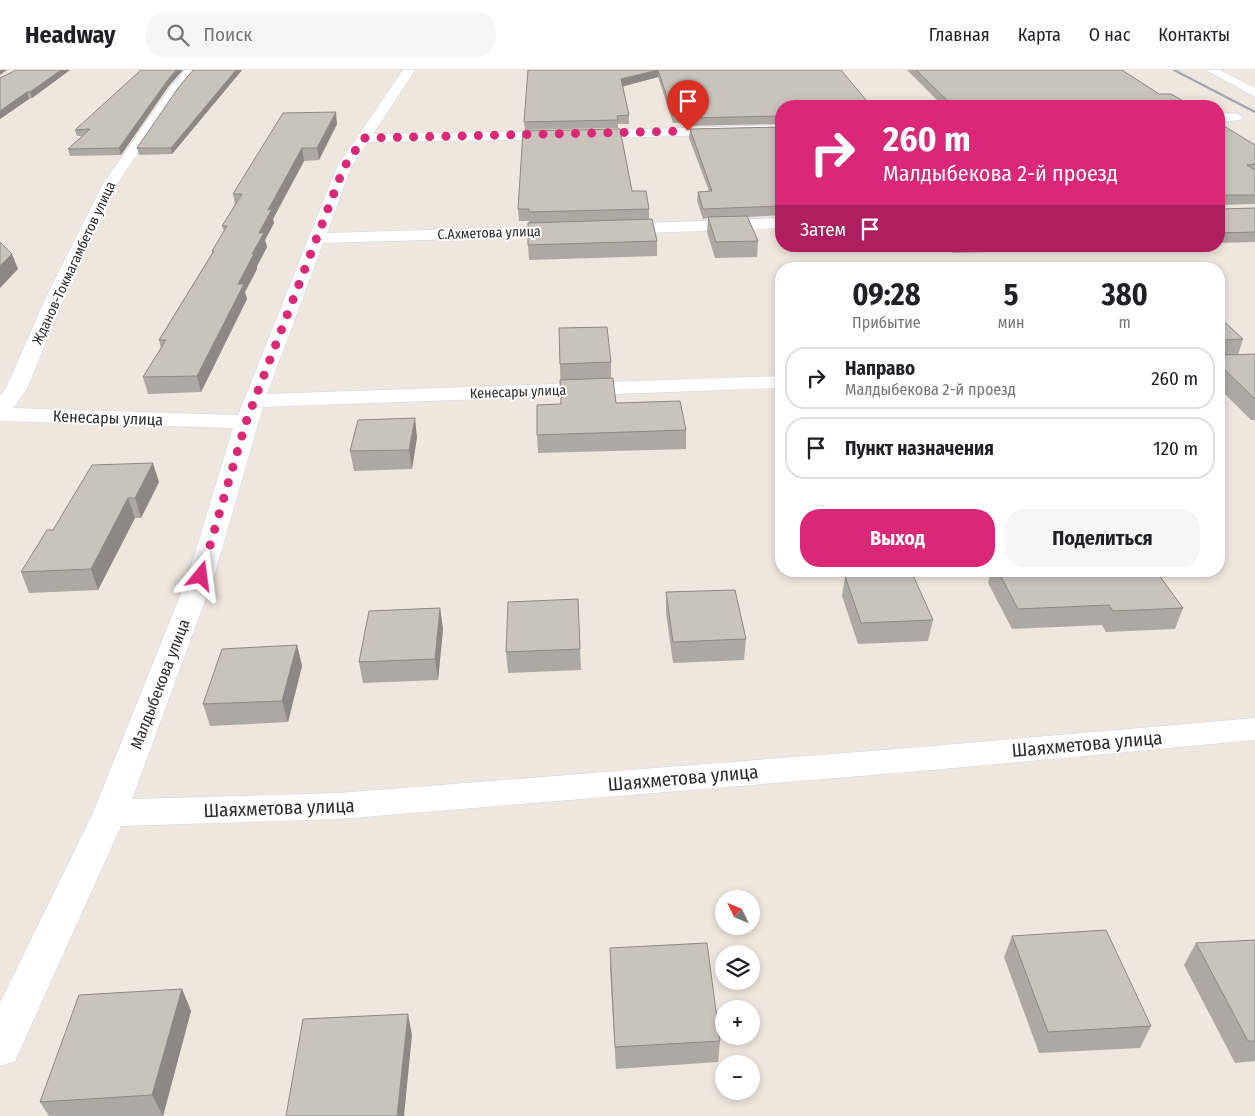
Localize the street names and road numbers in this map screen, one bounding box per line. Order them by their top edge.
street label: Жданов-Токмагамбетов улица [29,179,119,347]
street label: С.Ахметова улица [437,223,541,243]
street label: Кенесары улица [470,382,567,402]
street label: Кенесары улица [53,407,164,429]
street label: Малдыбекова улица [126,616,194,752]
street label: Шаяхметова улица [1011,726,1163,762]
street label: Шаяхметова улица [607,760,759,796]
street label: Шаяхметова улица [203,794,355,822]

